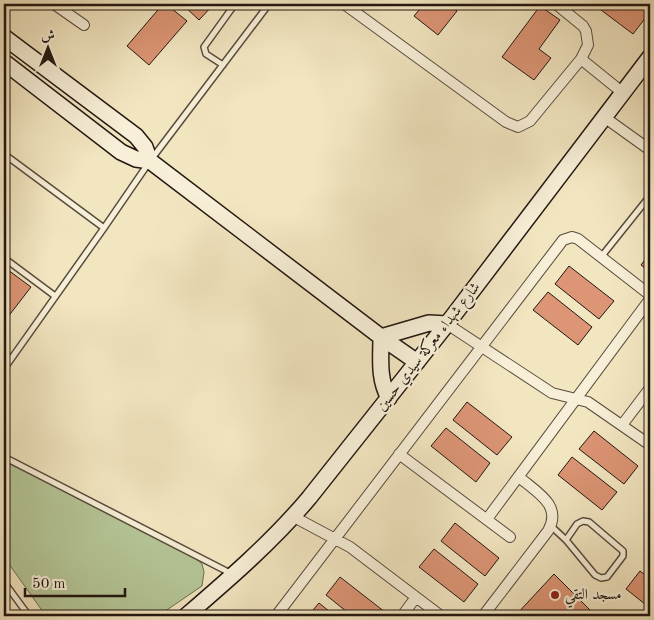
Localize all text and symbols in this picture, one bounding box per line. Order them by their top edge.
north arrow [22,22,72,72]
text: ش [41,29,55,43]
street label: شارع شهداء معركة سيدي حسين [372,278,487,417]
scale bar [25,565,125,597]
text: 50 m [32,577,66,592]
place label: مسجد التقي [565,588,622,608]
marker: مسجد التقي [549,589,561,601]

